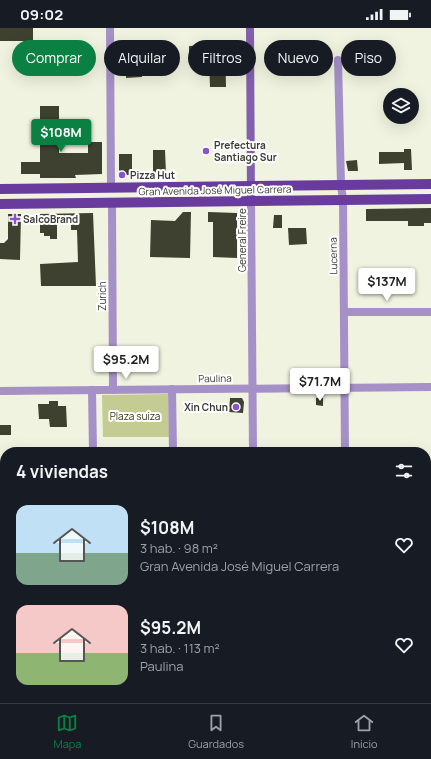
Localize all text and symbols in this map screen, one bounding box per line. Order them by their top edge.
text: 09:02 [20,4,63,25]
chip: Comprar [12,40,96,76]
chip: Alquilar [104,40,180,76]
chip: Filtros [188,40,256,76]
chip: Nuevo [264,40,333,76]
chip: Piso [341,40,396,76]
map controls [383,88,419,124]
button: layers [383,88,419,124]
pin: $108M [33,119,89,153]
text: $108M [40,123,82,141]
place label: Prefectura Santiago Sur [214,138,277,164]
marker: Prefectura Santiago Sur [201,146,211,156]
place label: Pizza Hut [130,168,175,182]
marker: Pizza Hut [117,170,127,180]
street label: Gran Avenida José Miguel Carrera [138,182,292,198]
street label: General Freire [235,208,249,272]
place label: SalcoBrand [23,212,78,226]
marker: SalcoBrand [10,214,20,224]
street label: Lucerna [326,237,340,275]
pin: $137M [359,268,415,302]
text: $137M [367,272,407,290]
street label: Zurich [95,281,109,311]
pin: $95.2M [93,346,159,380]
text: $95.2M [103,350,149,368]
pin: $71.7M [287,368,353,402]
street label: Paulina [198,371,232,385]
text: $71.7M [299,372,341,390]
place label: Xin Chun [184,400,228,414]
marker: Xin Chun [231,402,241,412]
park label: Plaza suiza [110,409,160,423]
text: 4 viviendas [16,460,108,483]
icon: filters [393,460,415,482]
text: $108M [140,516,194,539]
icon: home [48,521,96,569]
icon: heart [393,534,415,556]
text: 3 hab. · 98 m² [140,539,218,557]
text: Gran Avenida José Miguel Carrera [140,557,339,575]
text: $95.2M [140,616,201,639]
icon: home [48,621,96,669]
icon: heart [393,634,415,656]
text: 3 hab. · 113 m² [140,639,220,657]
text: Paulina [140,657,184,675]
tab: Mapa [53,712,81,751]
tab: Guardados [188,712,244,751]
tab: Inicio [351,712,378,751]

